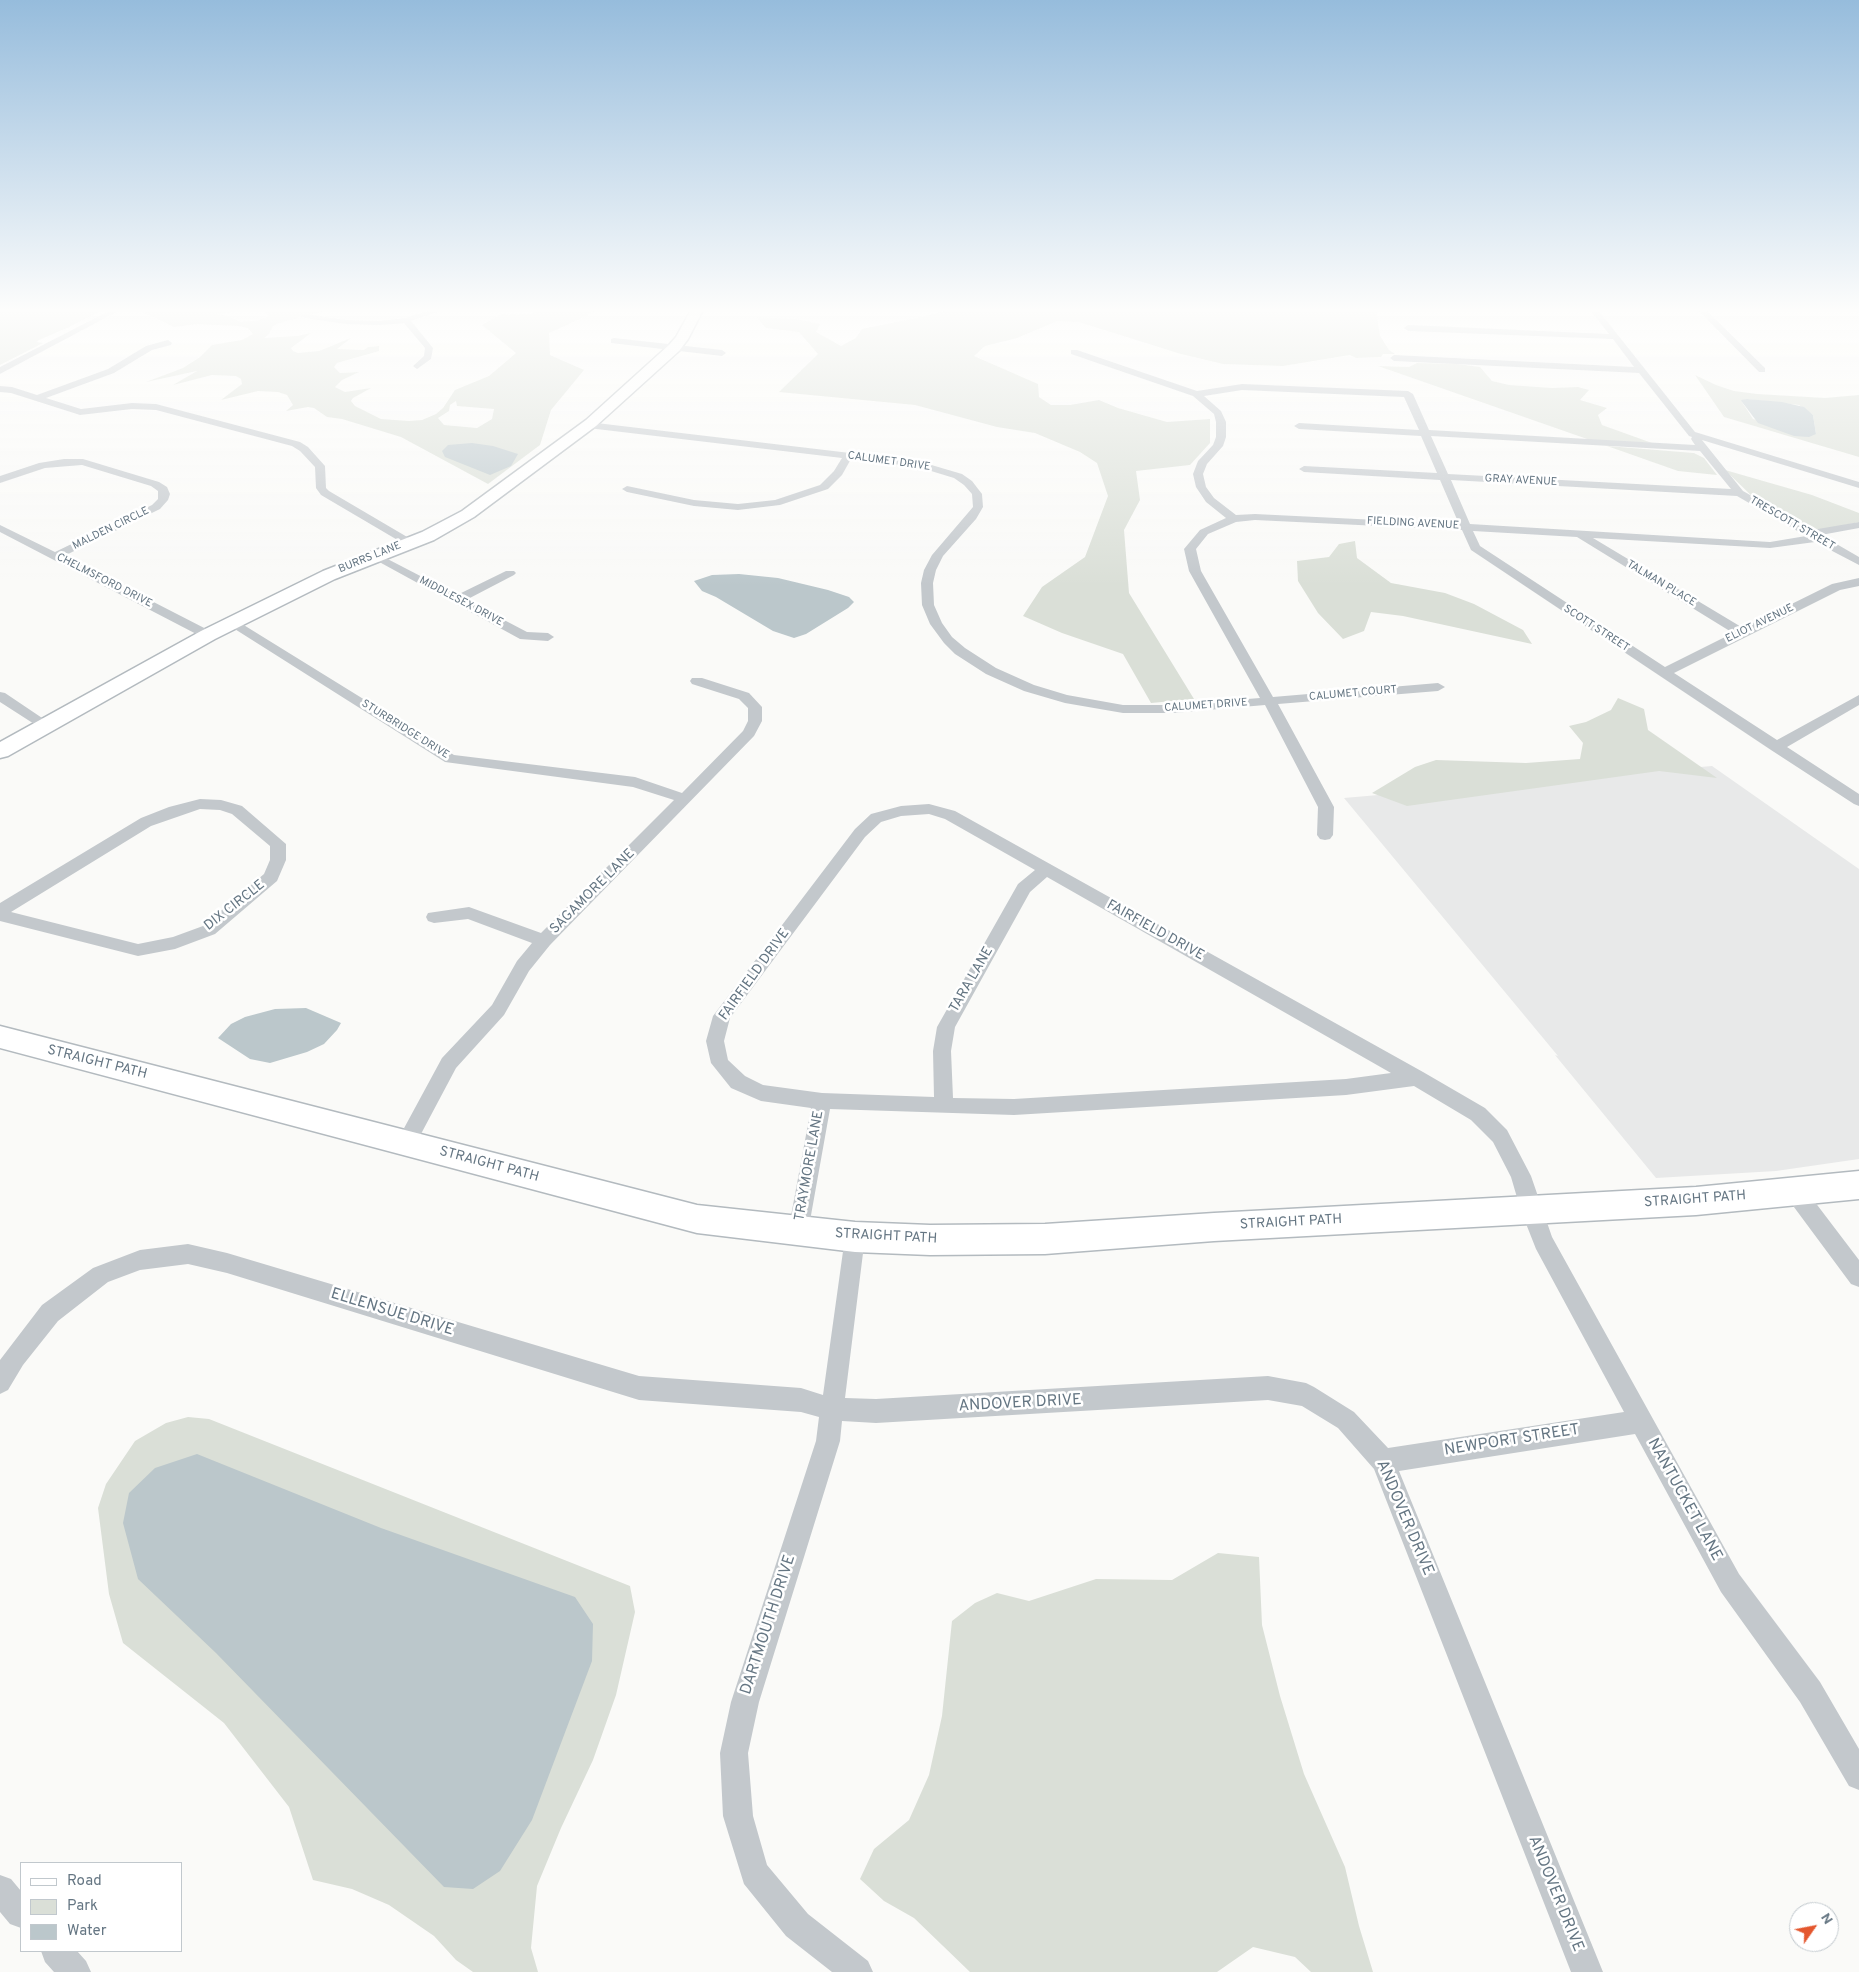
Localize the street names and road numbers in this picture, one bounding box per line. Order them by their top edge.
street label: CALUMET DRIVE [847,450,931,474]
street label: GRAY AVENUE [1484,473,1558,489]
street label: TRESCOTT STREET [1747,494,1837,554]
street label: MALDEN CIRCLE [71,505,151,553]
street label: FIELDING AVENUE [1367,515,1459,533]
street label: BURRS LANE [337,539,403,577]
street label: CHELMSFORD DRIVE [54,551,154,611]
street label: TALMAN PLACE [1624,558,1698,610]
street label: MIDDLESEX DRIVE [417,574,505,630]
street label: ELIOT AVENUE [1724,602,1796,646]
street label: SCOTT STREET [1560,603,1632,655]
street label: CALUMET COURT [1309,684,1397,704]
street label: CALUMET DRIVE [1164,697,1248,715]
street label: STURBRIDGE DRIVE [359,698,451,762]
street label: SAGAMORE LANE [547,846,639,938]
street label: DIX CIRCLE [201,877,269,935]
street label: FAIRFIELD DRIVE [1103,897,1207,965]
street label: FAIRFIELD DRIVE [716,926,794,1024]
street label: TARA LANE [946,944,998,1016]
street label: STRAIGHT PATH [45,1042,149,1084]
street label: TRAYMORE LANE [792,1109,828,1223]
street label: STRAIGHT PATH [437,1144,541,1186]
street label: STRAIGHT PATH [1643,1188,1747,1212]
street label: STRAIGHT PATH [1239,1212,1343,1234]
street label: STRAIGHT PATH [834,1226,938,1248]
street label: ELLENSUE DRIVE [328,1285,456,1341]
street label: ANDOVER DRIVE [958,1391,1082,1417]
street label: NEWPORT STREET [1443,1421,1581,1461]
street label: NANTUCKET LANE [1642,1435,1726,1565]
street label: ANDOVER DRIVE [1371,1458,1437,1578]
street label: DARTMOUTH DRIVE [737,1553,801,1697]
street label: ANDOVER DRIVE [1523,1833,1587,1955]

